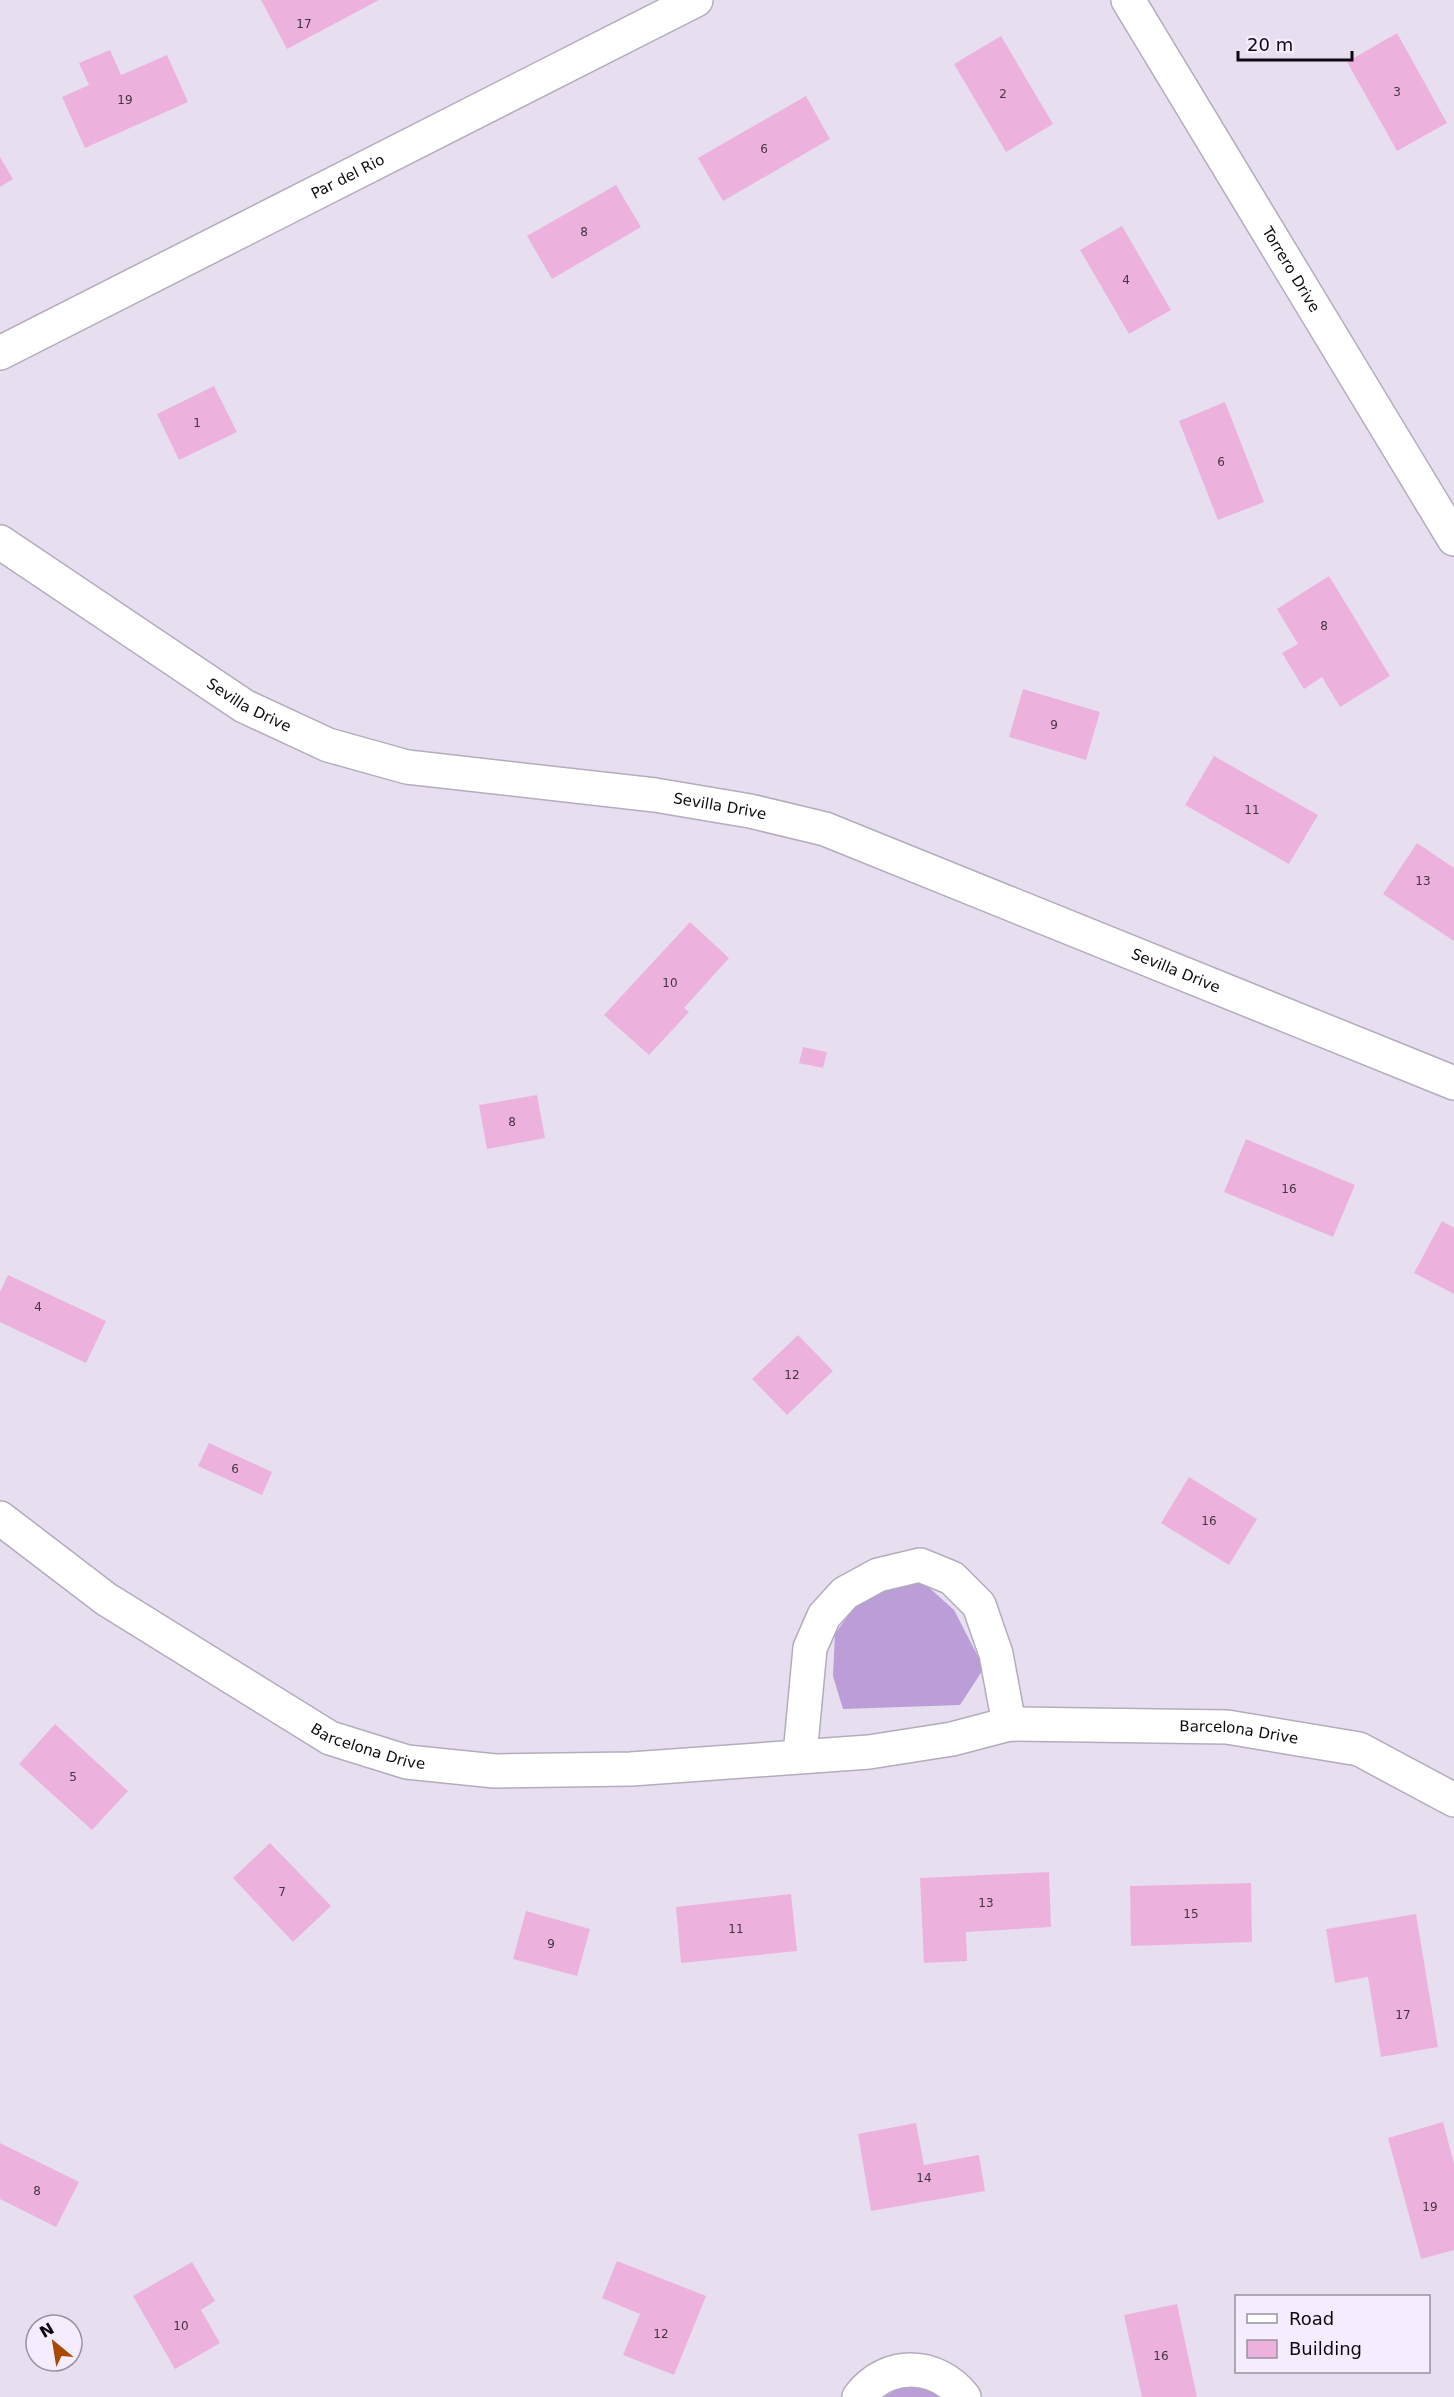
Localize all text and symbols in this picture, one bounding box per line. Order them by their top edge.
house number: 17 [296,17,312,31]
scale bar [1238,24,1352,62]
text: 20 m [1247,34,1293,55]
house number: 3 [1393,85,1401,99]
house number: 2 [999,87,1007,101]
house number: 19 [117,93,133,107]
house number: 6 [760,142,768,156]
street label: Par del Rio [308,150,388,203]
street label: Torrero Drive [1258,223,1324,316]
house number: 8 [580,225,588,239]
house number: 4 [1122,273,1130,287]
house number: 1 [193,416,201,430]
house number: 6 [1217,455,1225,469]
house number: 8 [1320,619,1328,633]
street label: Sevilla Drive [203,674,294,736]
house number: 9 [1050,718,1058,732]
street label: Sevilla Drive [672,789,768,824]
house number: 11 [1244,803,1260,817]
house number: 13 [1415,874,1431,888]
street label: Sevilla Drive [1129,945,1223,997]
house number: 10 [662,976,678,990]
house number: 8 [508,1115,516,1129]
house number: 16 [1281,1182,1297,1196]
house number: 4 [34,1300,42,1314]
house number: 12 [784,1368,800,1382]
house number: 6 [231,1462,239,1476]
house number: 16 [1201,1514,1217,1528]
street label: Barcelona Drive [1179,1717,1300,1748]
street label: Barcelona Drive [308,1719,426,1773]
house number: 5 [69,1770,77,1784]
house number: 7 [278,1885,286,1899]
house number: 13 [978,1896,994,1910]
house number: 15 [1183,1907,1199,1921]
house number: 11 [728,1922,744,1936]
house number: 9 [547,1937,555,1951]
house number: 17 [1395,2008,1411,2022]
house number: 14 [916,2171,932,2185]
house number: 8 [33,2184,41,2198]
house number: 19 [1422,2200,1438,2214]
legend [1235,2295,1430,2373]
text: Road [1289,2308,1334,2329]
north arrow [24,2313,84,2373]
text: N [36,2319,57,2342]
house number: 10 [173,2319,189,2333]
house number: 12 [653,2327,669,2341]
text: Building [1289,2338,1362,2359]
house number: 16 [1153,2349,1169,2363]

